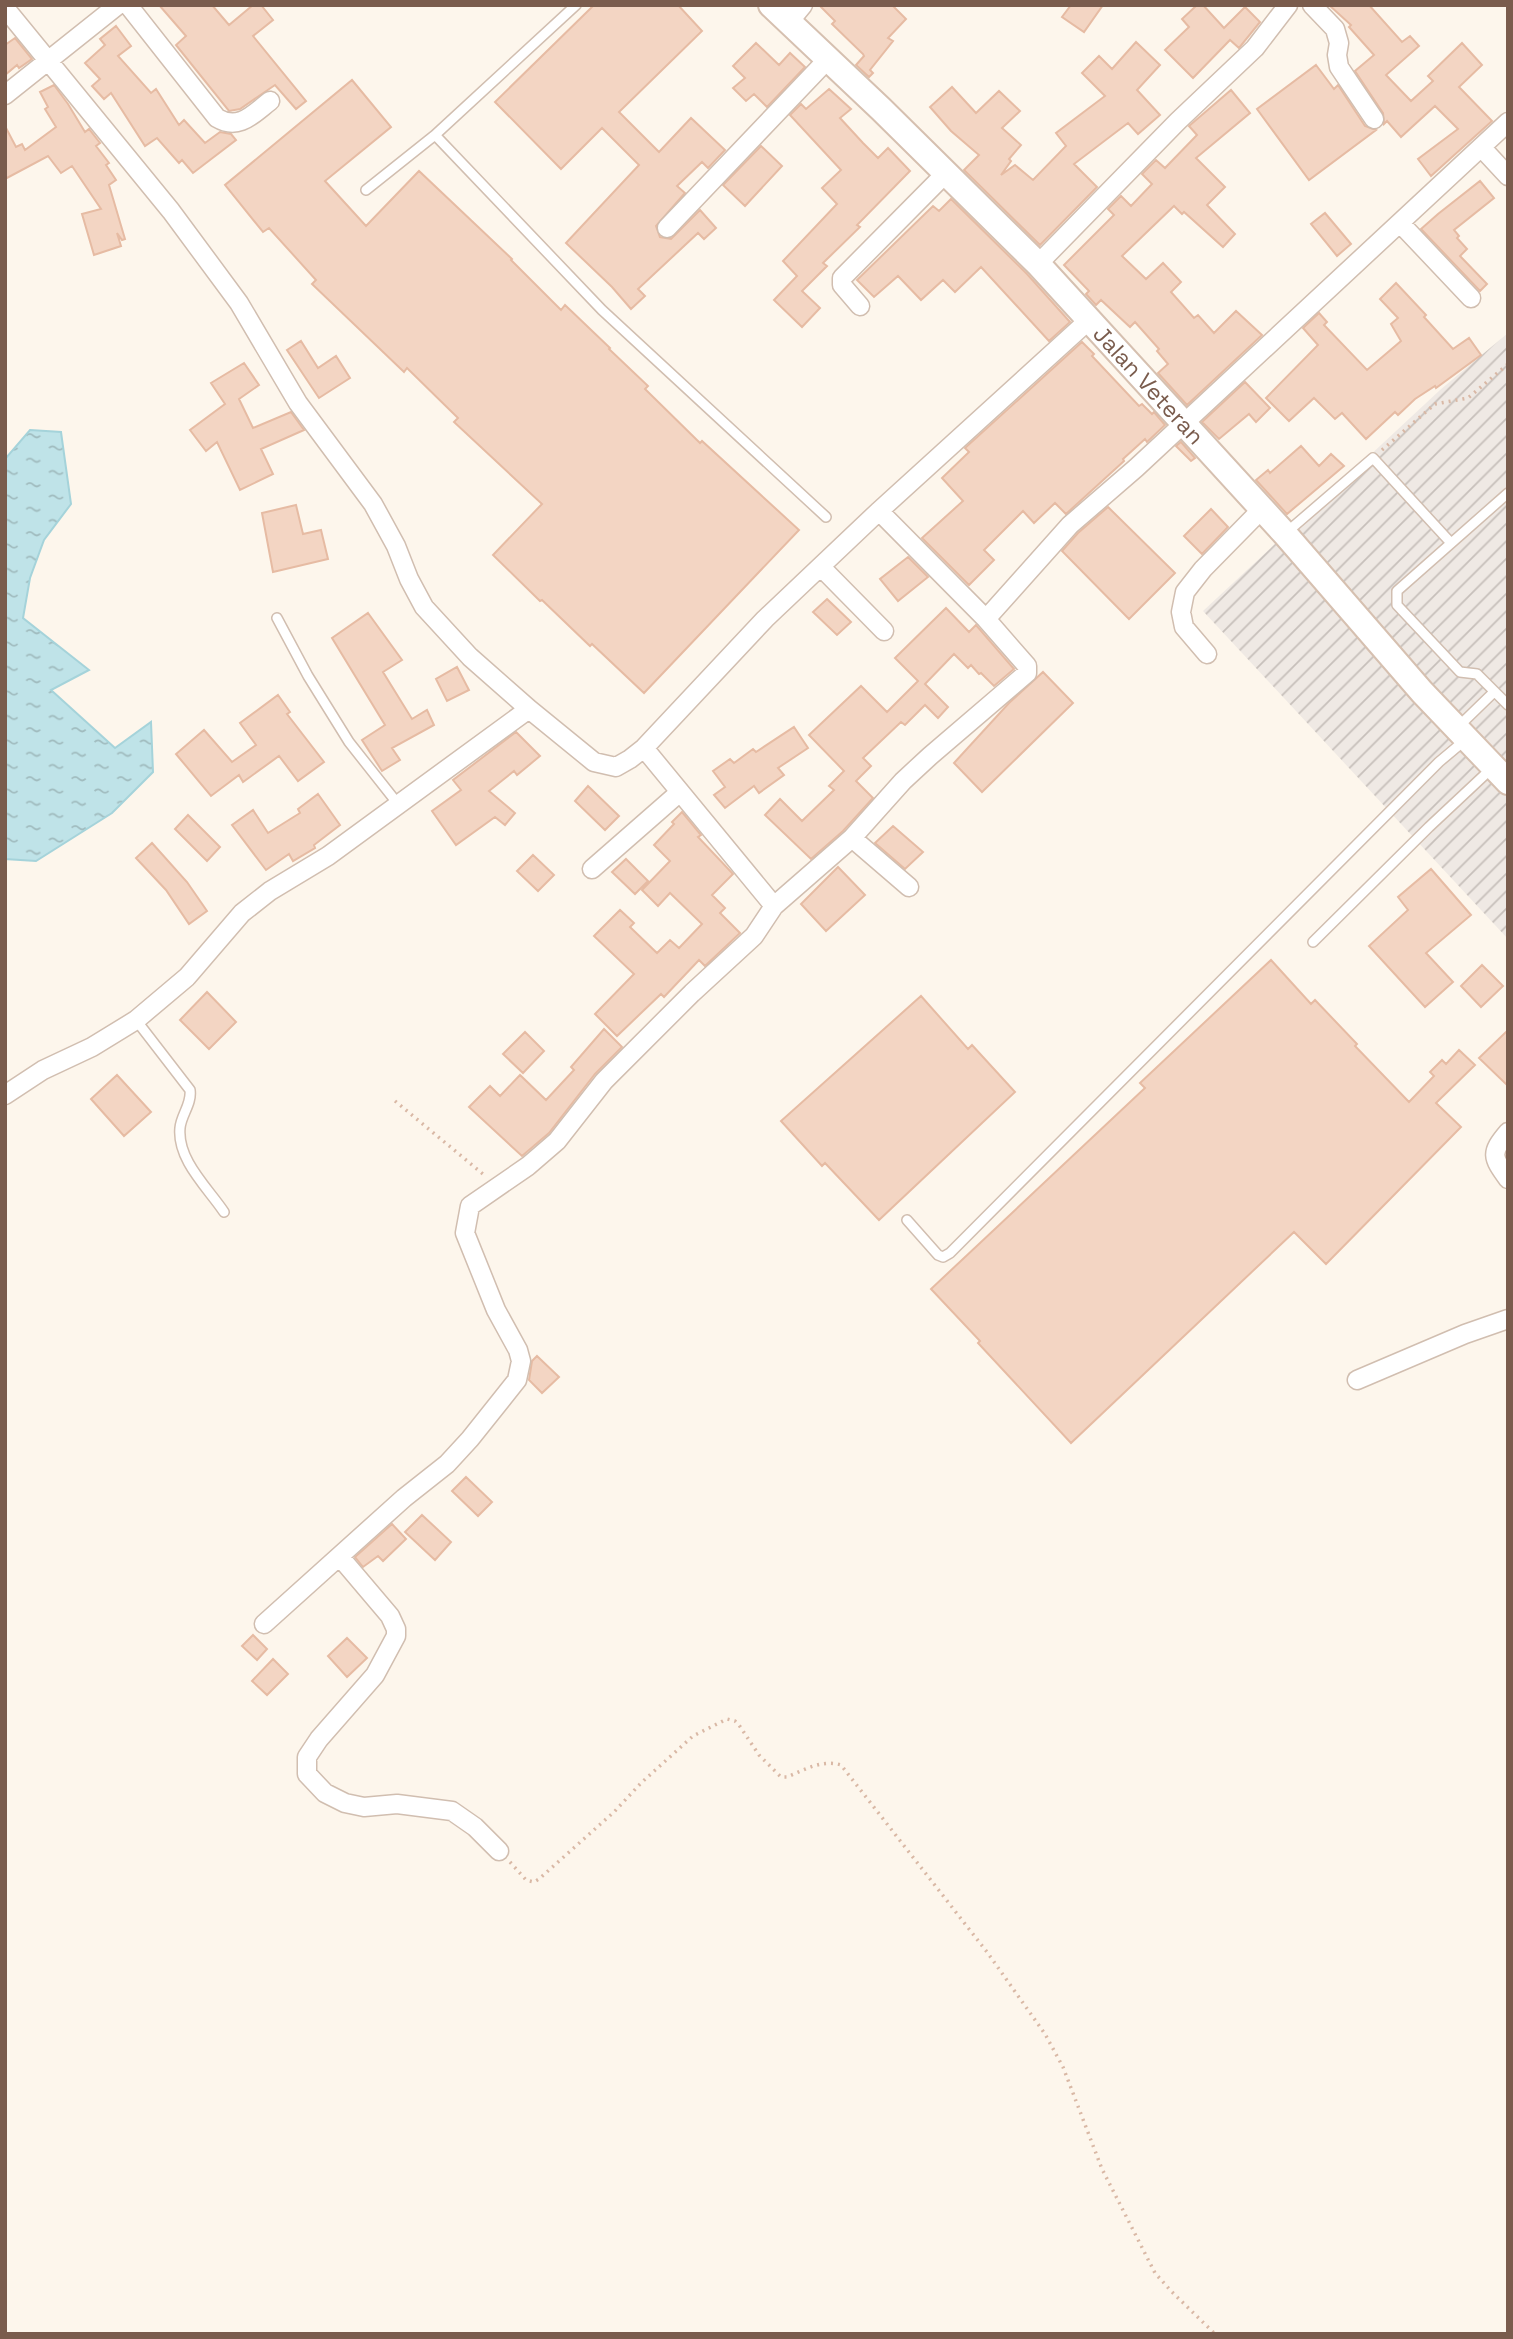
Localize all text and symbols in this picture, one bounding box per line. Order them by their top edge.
street label: Jalan Veteran [1087,319,1211,451]

